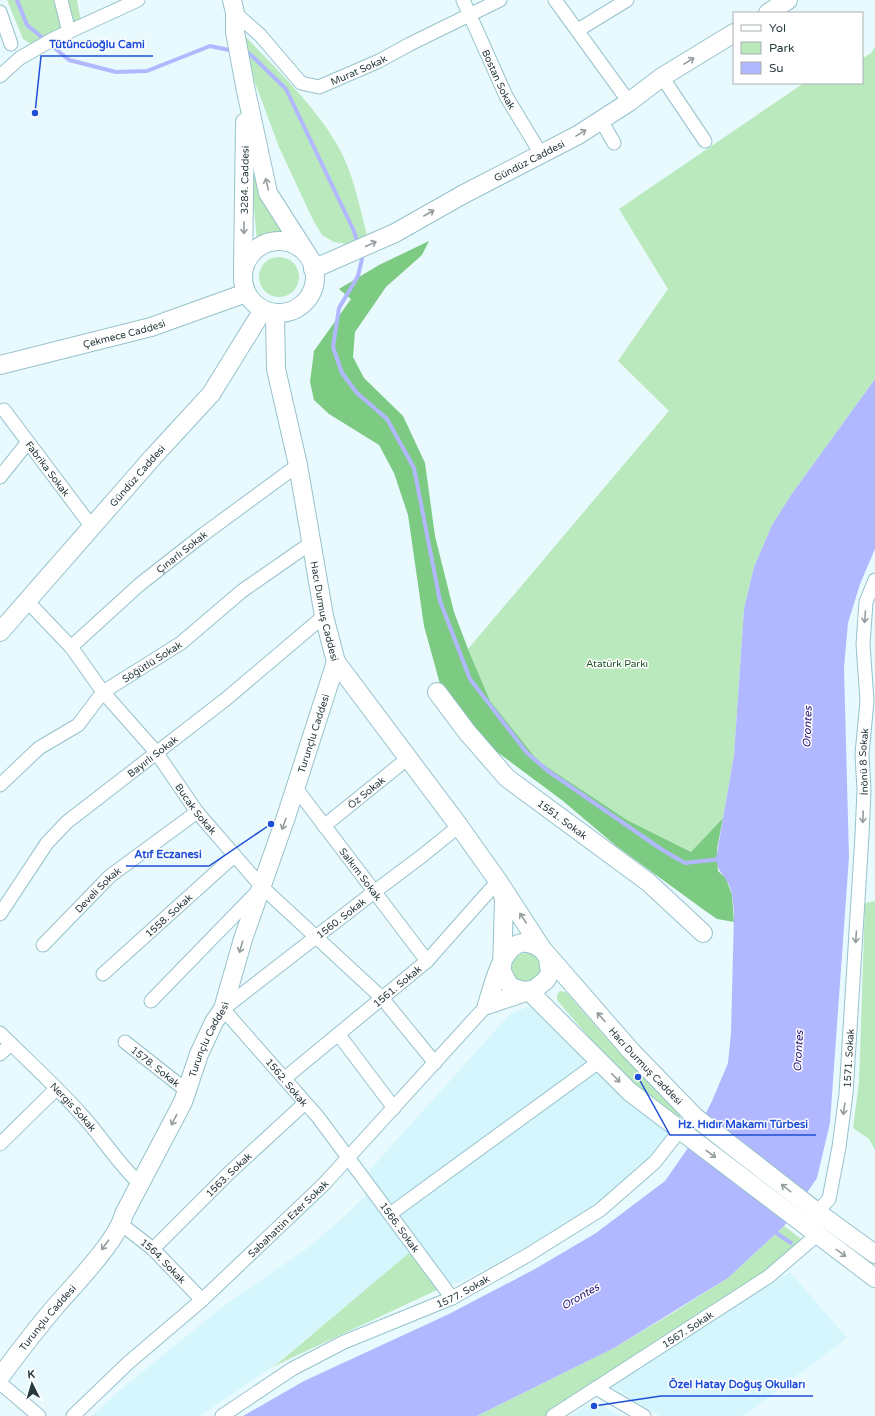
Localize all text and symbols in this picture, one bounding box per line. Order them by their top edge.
legend [733,12,863,84]
text: Yol [769,21,786,35]
callout: Tütüncüoğlu Cami [41,33,153,56]
text: Tütüncüoğlu Cami [48,38,145,52]
text: Park [769,41,795,55]
street label: Bostan Sokak [479,48,518,112]
street label: Murat Sokak [329,53,390,88]
one-way arrow [683,56,695,64]
text: Su [769,61,784,75]
one-way arrow [575,128,587,136]
street label: Gündüz Caddesi [492,138,567,184]
street label: 3284. Caddesi [239,146,252,214]
one-way arrow [262,178,270,191]
one-way arrow [423,209,435,217]
one-way arrow [240,221,248,234]
one-way arrow [365,240,377,247]
street label: Çekmece Caddesi [82,317,167,351]
street label: Fabrika Sokak [22,439,72,499]
street label: Gündüz Caddesi [107,443,168,509]
street label: Çınarlı Sokak [154,528,210,576]
street label: Hacı Durmuş Caddesi [308,560,341,662]
one-way arrow [861,610,868,623]
street label: Söğütlü Sokak [120,639,185,686]
park label: Atatürk Parkı [586,658,648,670]
street label: Turunçlu Caddesi [296,693,332,775]
water label: Orontes [800,705,815,748]
street label: İnönü 8 Sokak [857,727,871,796]
street label: Bayırlı Sokak [125,733,181,780]
street label: Öz Sokak [346,774,388,811]
street label: Bucak Sokak [172,781,219,838]
street label: 1551. Sokak [535,797,590,842]
one-way arrow [859,810,867,823]
one-way arrow [280,818,287,831]
callout: Atıf Eczanesi [126,843,209,866]
street label: Salkım Sokak [336,846,384,904]
text: Atıf Eczanesi [134,848,202,861]
street label: Develi Sokak [73,865,124,916]
street label: 1558. Sokak [143,891,195,940]
street label: 1560. Sokak [314,895,369,941]
one-way arrow [518,913,527,924]
one-way arrow [852,930,859,943]
one-way arrow [237,940,244,953]
street label: 1561. Sokak [371,963,425,1010]
street label: Turunçlu Caddesi [187,1001,232,1079]
one-way arrow [597,1012,606,1022]
street label: Hacı Durmuş Caddesi [606,1025,685,1107]
street label: 1571. Sokak [841,1028,857,1088]
water label: Orontes [791,1029,806,1072]
street label: 1578. Sokak [128,1044,182,1090]
street label: 1562. Sokak [263,1056,310,1110]
one-way arrow [611,1073,621,1083]
street label: Nergis Sokak [47,1080,99,1134]
one-way arrow [840,1102,848,1115]
callout: Hz. Hıdır Makamı Türbesi [670,1112,816,1135]
one-way arrow [170,1113,177,1125]
text: Hz. Hıdır Makamı Türbesi [678,1118,808,1131]
street label: 1563. Sokak [204,1150,255,1200]
one-way arrow [705,1150,716,1158]
street label: Sabahattin Ezer Sokak [246,1178,332,1260]
one-way arrow [780,1184,791,1193]
street label: 1566. Sokak [377,1200,422,1255]
street label: 1564. Sokak [138,1236,188,1287]
one-way arrow [101,1240,110,1251]
one-way arrow [835,1249,846,1257]
street label: 1577. Sokak [435,1273,492,1311]
water label: Orontes [559,1280,602,1313]
street label: Turunçlu Caddesi [17,1283,79,1353]
street label: 1567. Sokak [660,1309,716,1351]
north arrow [12,1364,52,1404]
text: K [27,1368,36,1381]
callout: Özel Hatay Doğuş Okulları [661,1373,813,1396]
text: Özel Hatay Doğuş Okulları [669,1377,805,1392]

